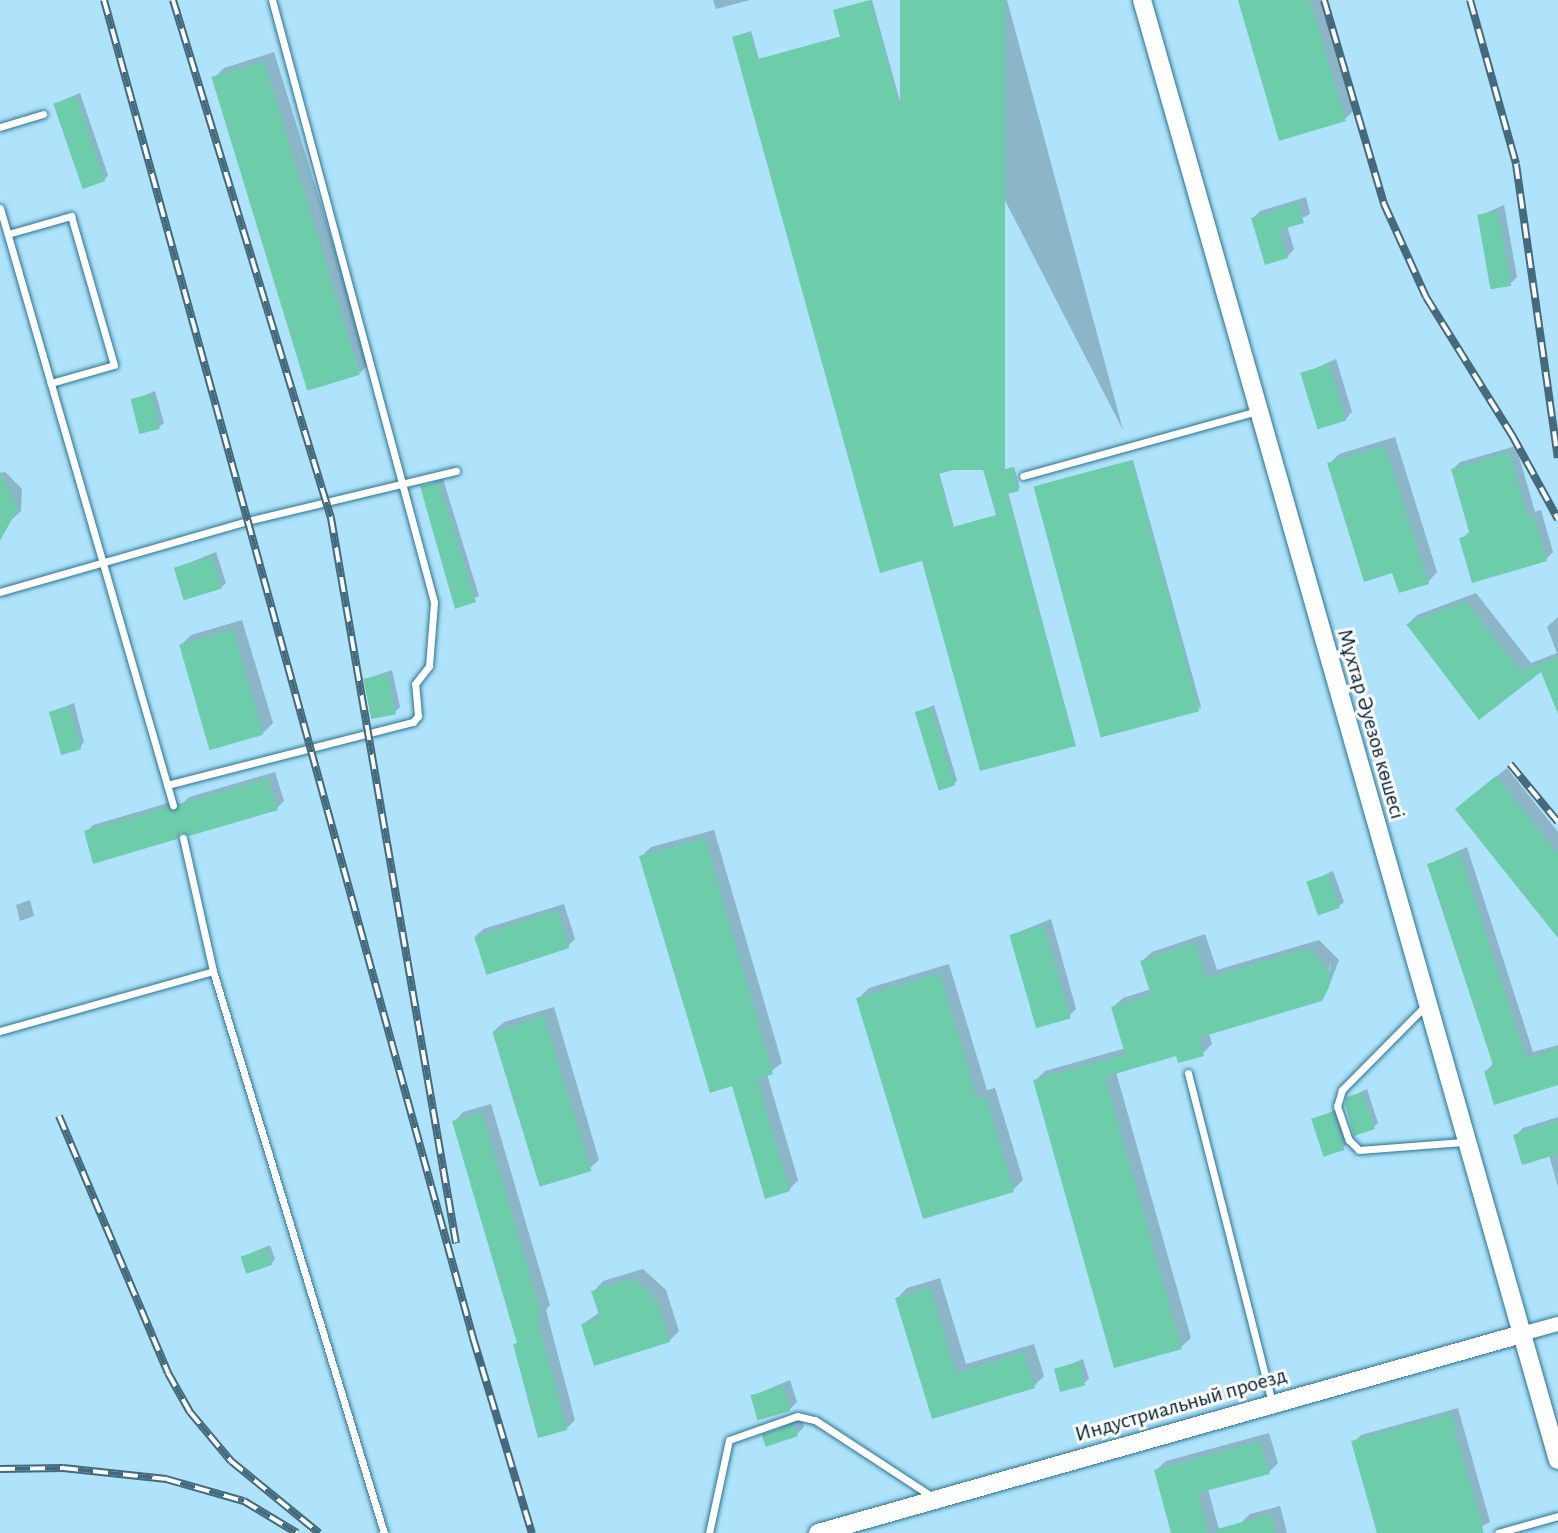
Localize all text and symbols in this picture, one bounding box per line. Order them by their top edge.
street label: Мұхтар Әуезов көшесі [1331,626,1411,822]
street label: Индустриальный проезд [1072,1362,1290,1448]

